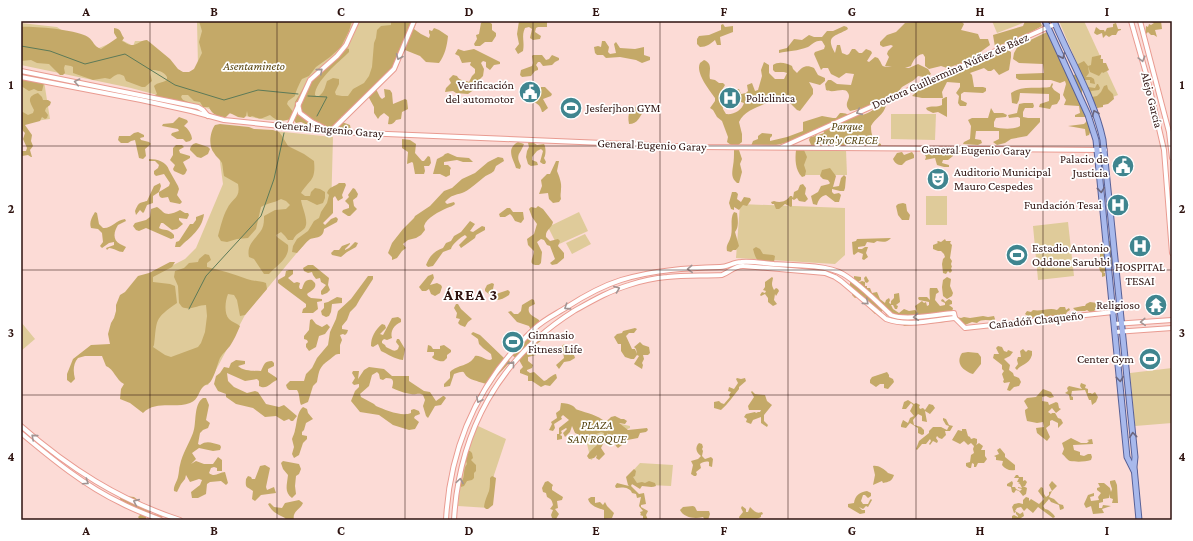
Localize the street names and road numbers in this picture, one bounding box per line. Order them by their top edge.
street label: Doctora Guillermina Núñez de Báez [869,30,1031,112]
street label: Alejo García [1138,71,1166,130]
street label: General Eugenio Garay [274,117,385,141]
street label: General Eugenio Garay [597,136,707,154]
street label: General Eugenio Garay [921,142,1031,158]
street label: Cañadóñ Chaqueño [988,308,1084,332]

